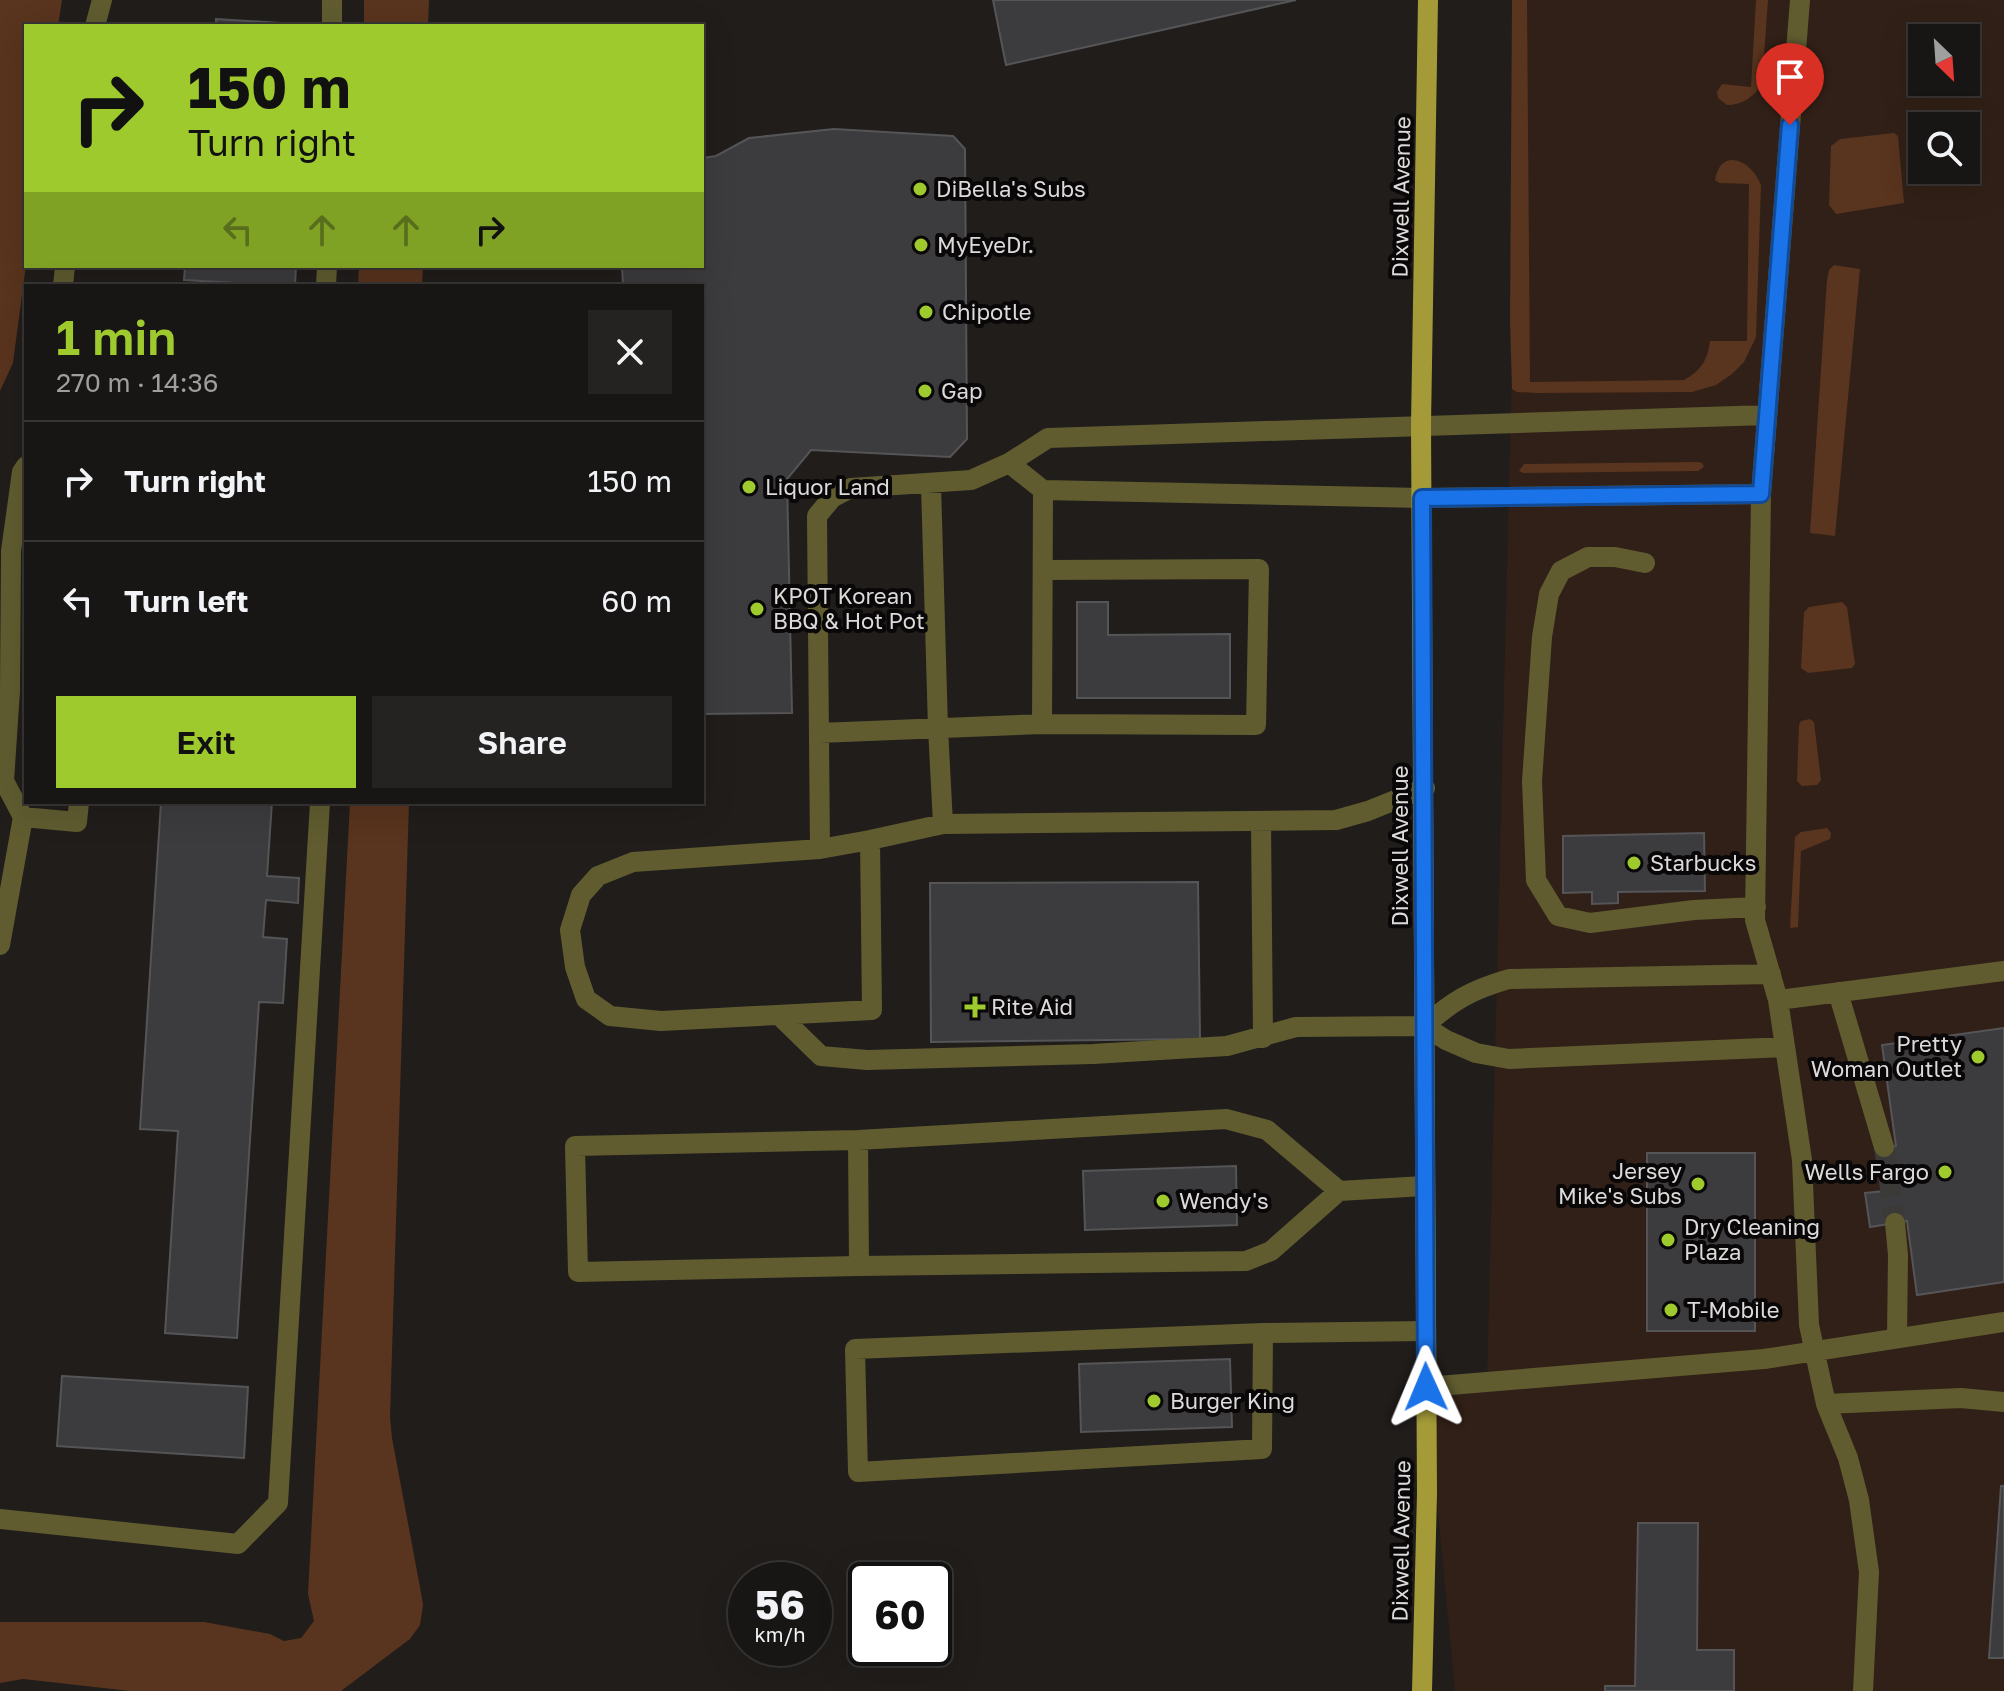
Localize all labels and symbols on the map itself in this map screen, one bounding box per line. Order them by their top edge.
north arrow [1908,24,1980,96]
pin [1756,43,1824,125]
street label: Dixwell Avenue [1386,116,1415,278]
place label: DiBella's Subs [936,175,1086,202]
marker: DiBella's Subs [911,180,929,198]
place label: MyEyeDr. [937,231,1034,258]
marker: MyEyeDr. [912,236,930,254]
place label: Chipotle [942,298,1032,325]
marker: Chipotle [917,303,935,321]
place label: Gap [941,377,982,404]
marker: Gap [916,382,934,400]
place label: Liquor Land [765,473,890,500]
marker: Liquor Land [740,478,758,496]
place label: KPOT Korean BBQ & Hot Pot [773,582,925,634]
marker: KPOT Korean BBQ & Hot Pot [748,600,766,618]
street label: Dixwell Avenue [1386,765,1413,927]
place label: Starbucks [1650,849,1756,876]
marker: Starbucks [1625,854,1643,872]
place label: Rite Aid [991,993,1073,1020]
marker: Rite Aid [966,998,984,1016]
place label: Pretty Woman Outlet [1811,1030,1962,1082]
marker: Pretty Woman Outlet [1969,1048,1987,1066]
place label: Jersey Mike's Subs [1558,1157,1682,1209]
place label: Wells Fargo [1805,1158,1929,1185]
marker: Wells Fargo [1936,1163,1954,1181]
marker: Jersey Mike's Subs [1689,1175,1707,1193]
place label: Wendy's [1179,1187,1269,1214]
marker: Wendy's [1154,1192,1172,1210]
place label: Dry Cleaning Plaza [1684,1213,1820,1265]
marker: Dry Cleaning Plaza [1659,1231,1677,1249]
place label: T-Mobile [1687,1296,1779,1323]
marker: T-Mobile [1662,1301,1680,1319]
position arrow [1384,1345,1468,1429]
place label: Burger King [1170,1387,1295,1414]
marker: Burger King [1145,1392,1163,1410]
street label: Dixwell Avenue [1386,1460,1415,1622]
speed limit sign: 60 [848,1562,952,1666]

